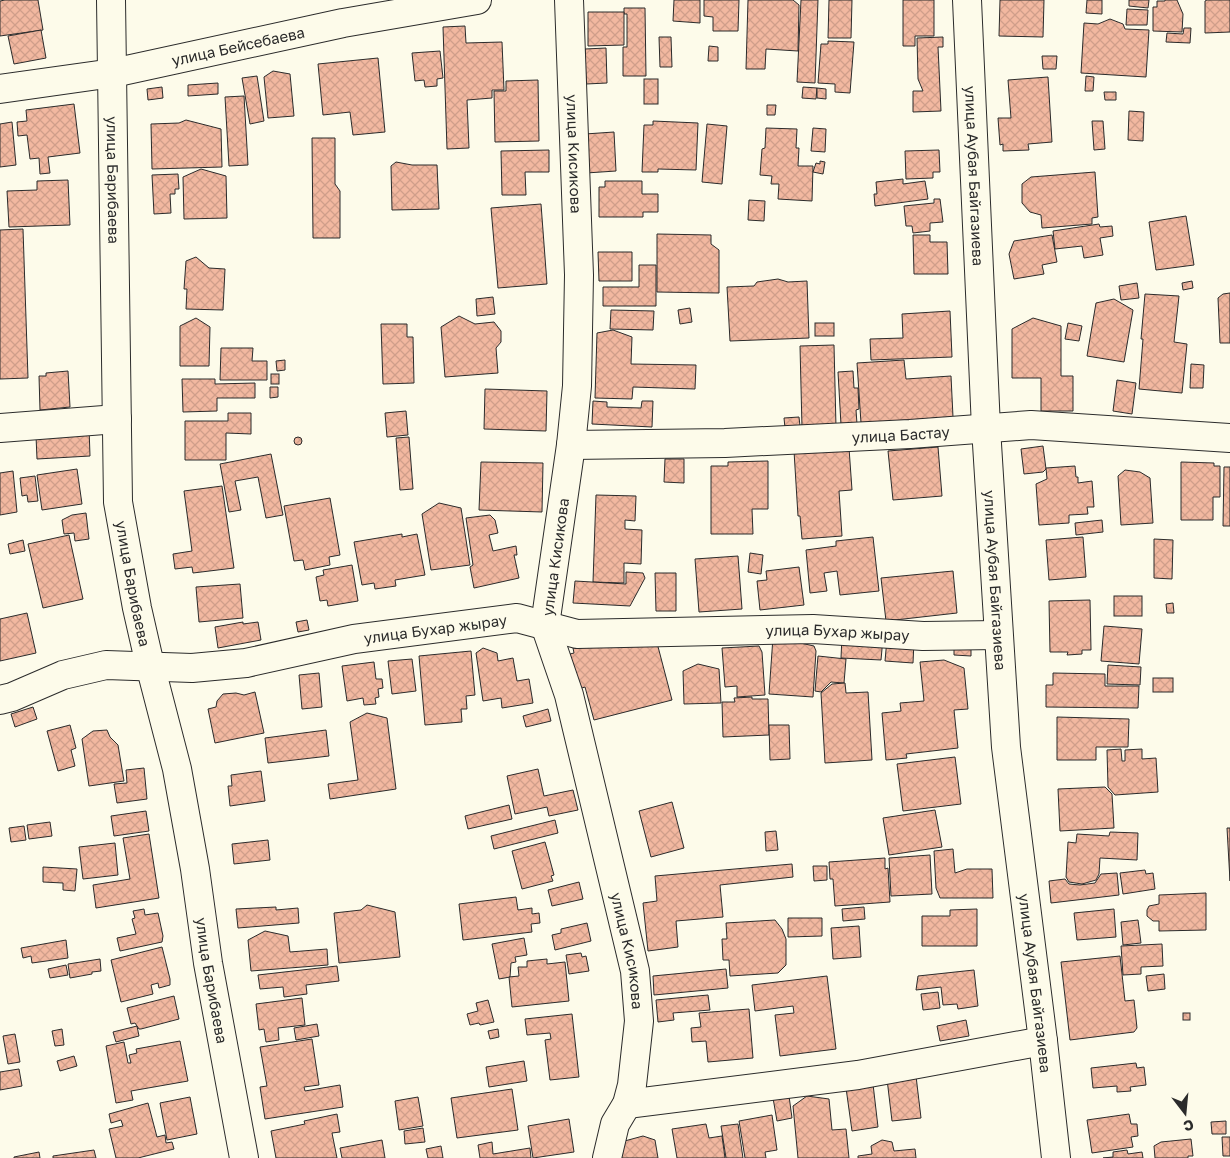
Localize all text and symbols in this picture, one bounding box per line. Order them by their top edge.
street label: улица Бейсебаева [170,23,306,69]
street label: улица Аубая Байгазиева [962,85,988,266]
street label: улица Кисикова [563,94,586,214]
street label: улица Барибаева [104,116,123,244]
street label: улица Бастау [851,422,951,446]
street label: улица Аубая Байгазиева [981,490,1010,671]
street label: улица Кисикова [538,497,572,617]
street label: улица Барибаева [113,519,154,648]
street label: улица Бухар жырау [363,610,509,647]
street label: улица Бухар жырау [765,620,911,644]
street label: улица Кисикова [607,890,647,1010]
street label: улица Аубая Байгазиева [1016,892,1055,1074]
street label: улица Барибаева [193,916,232,1045]
north arrow [1160,1088,1210,1138]
text: С [1182,1116,1196,1136]

